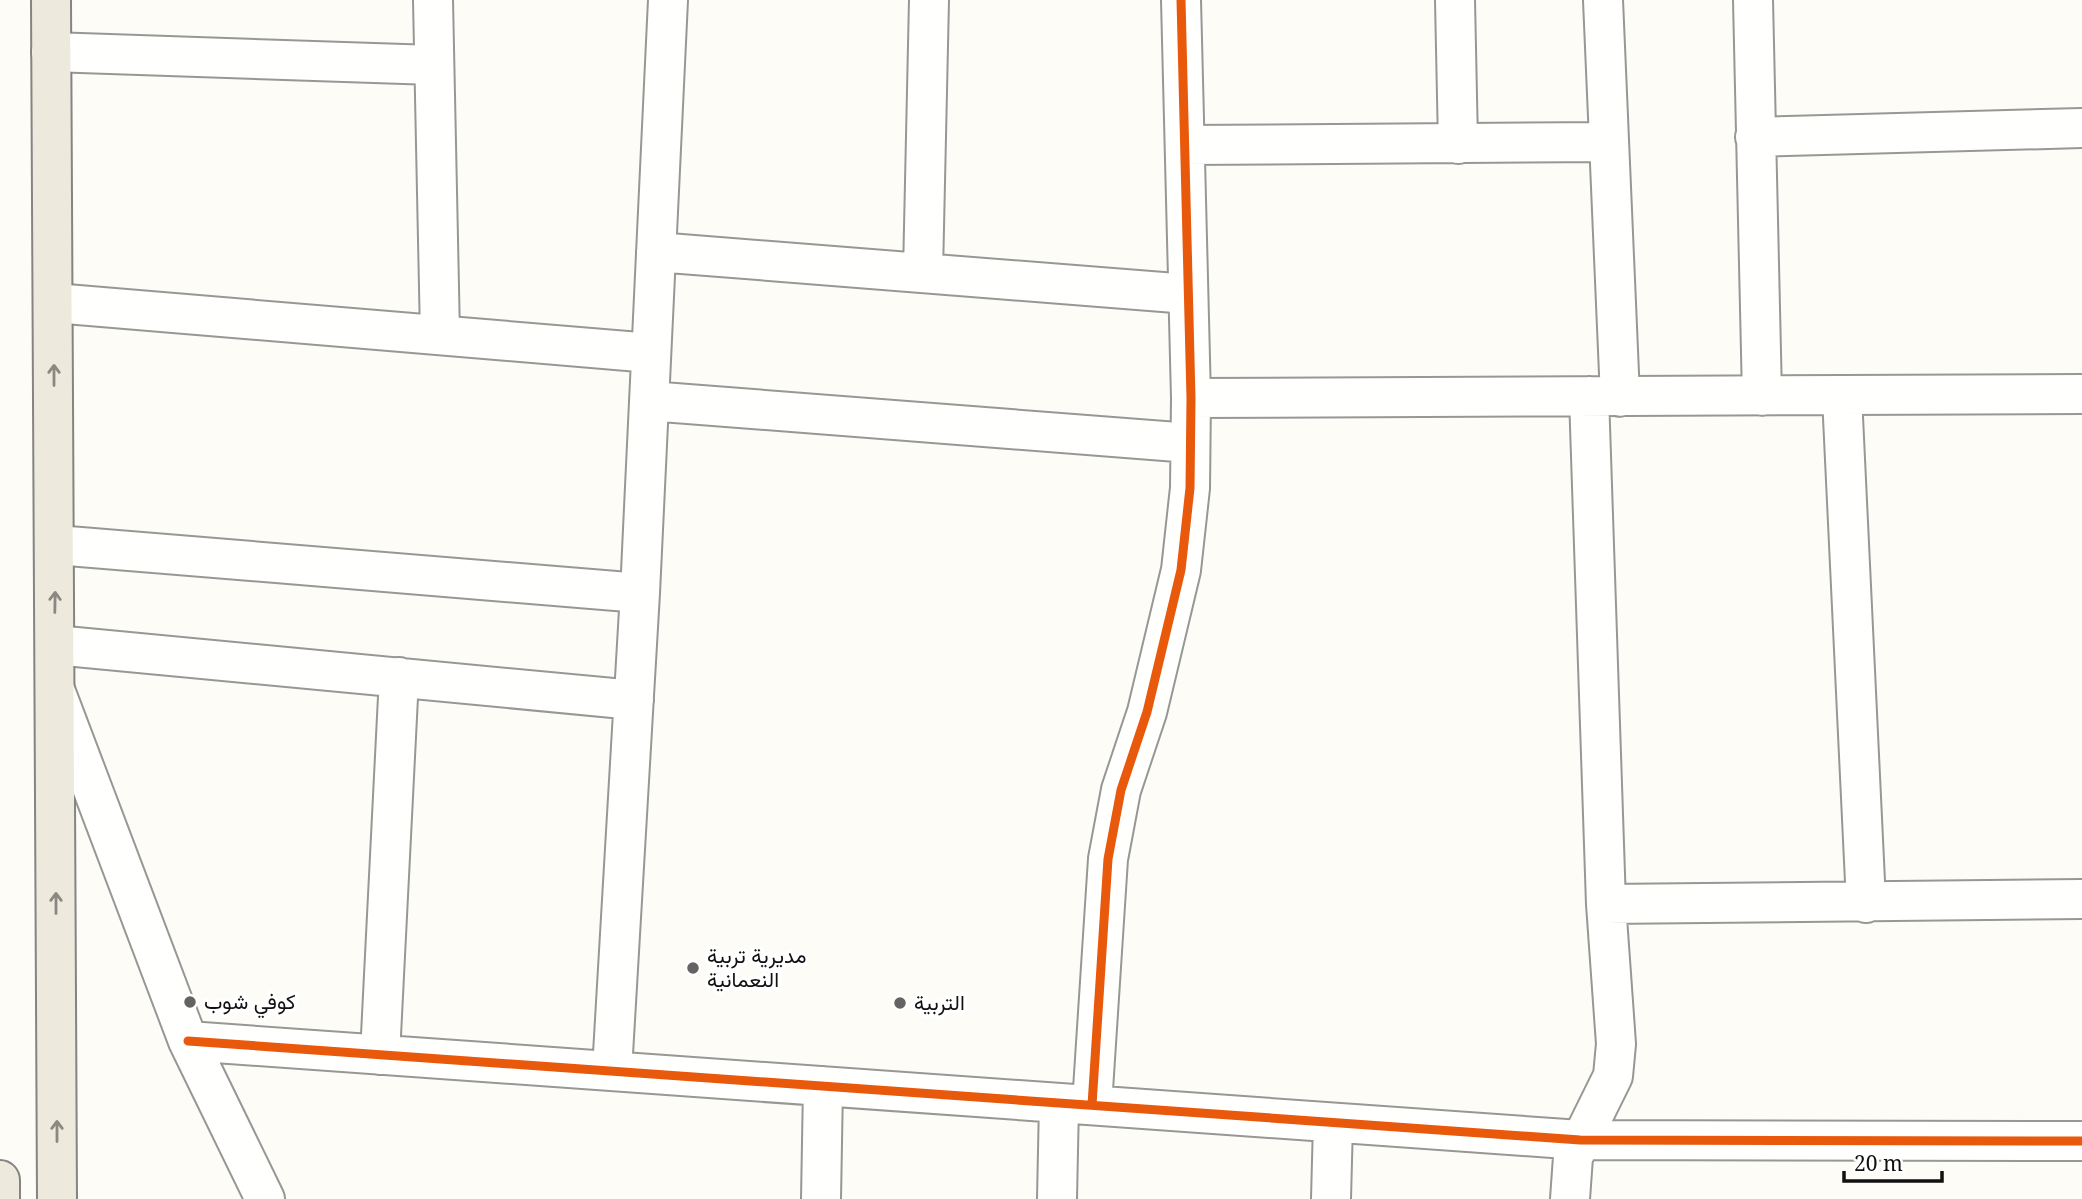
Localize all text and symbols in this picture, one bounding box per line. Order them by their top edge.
one-way arrow [47,364,61,387]
one-way arrow [48,591,62,614]
one-way arrow [49,892,63,915]
place label: مديرية تربية النعمانية [707,941,806,993]
marker: مديرية تربية النعمانية [685,960,701,976]
place label: كوفي شوب [204,987,296,1019]
place label: التربية [914,988,965,1016]
marker: كوفي شوب [182,994,198,1010]
marker: التربية [892,995,908,1011]
one-way arrow [50,1120,63,1143]
scale bar [1844,1140,1942,1184]
text: 20 m [1854,1149,1903,1177]

